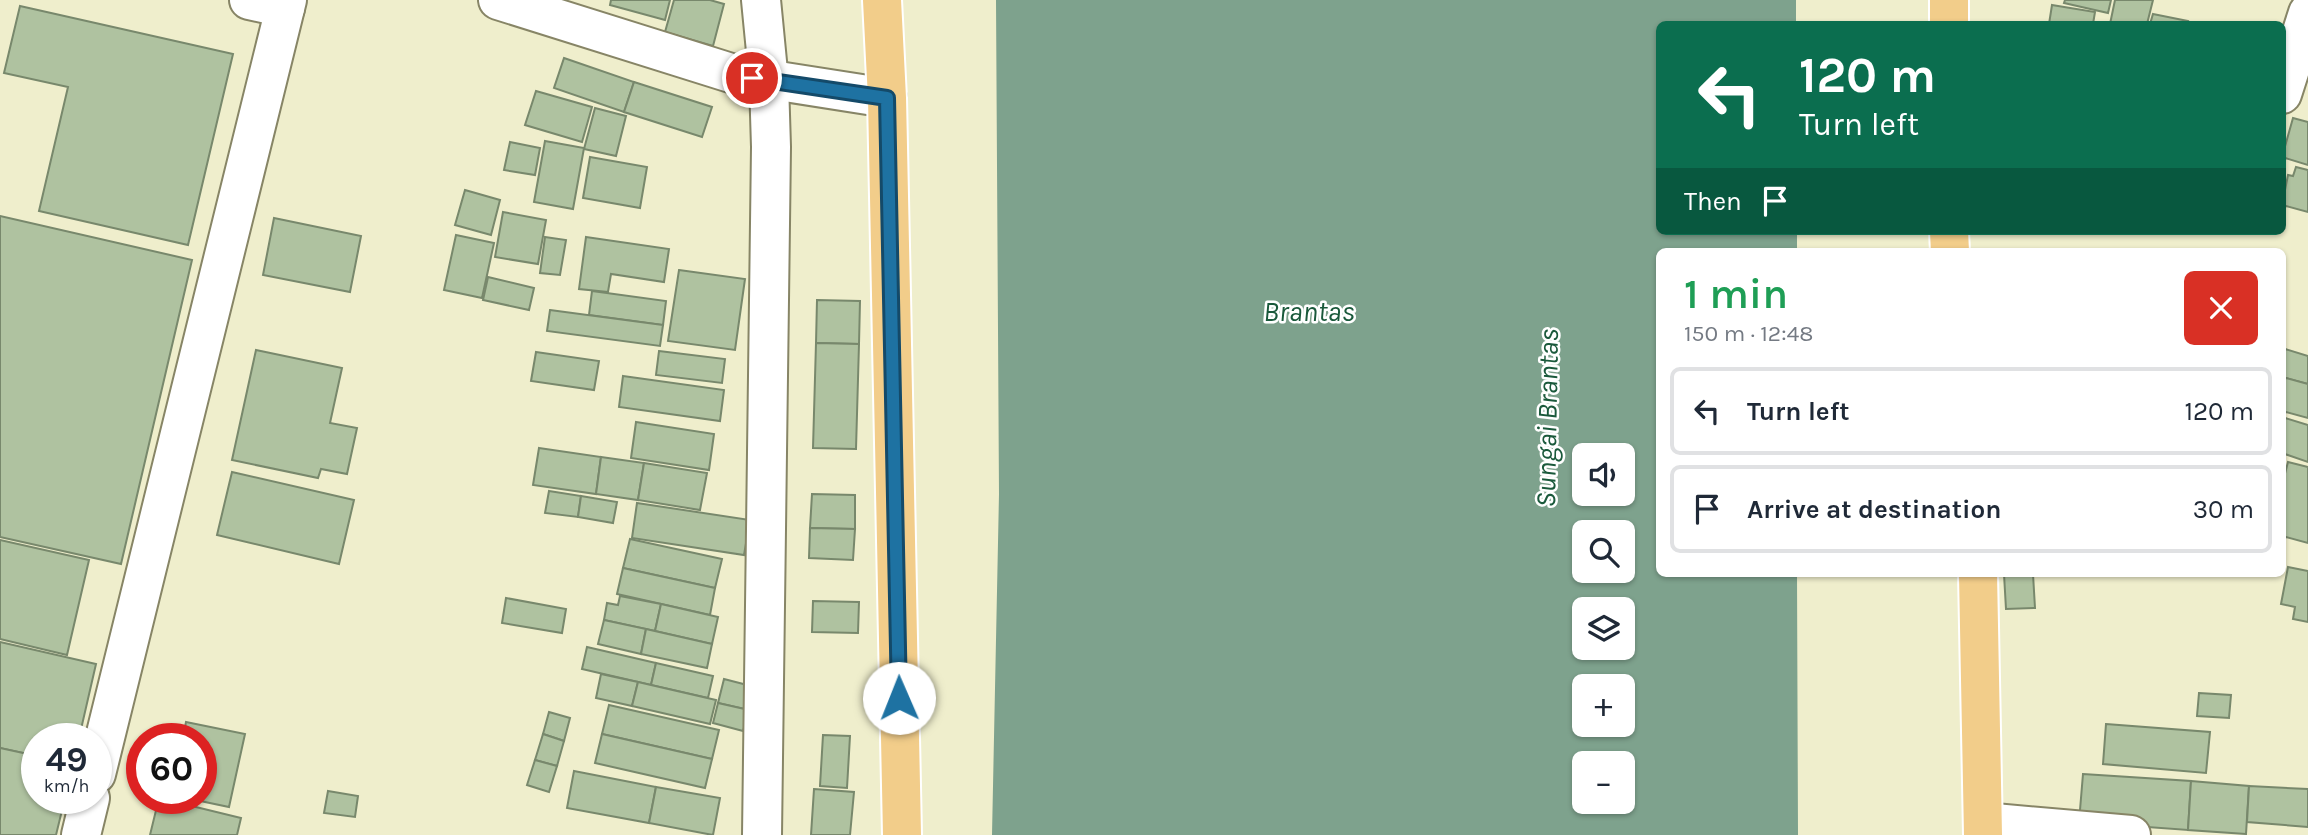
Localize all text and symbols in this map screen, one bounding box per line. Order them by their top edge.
text: 120 m [1799,47,1936,104]
pin [722,48,782,108]
icon: left [1684,49,1775,140]
icon: arrive [733,59,771,97]
text: Turn left [1799,106,1919,143]
icon: arrive [1756,182,1794,220]
text: Then [1684,186,1742,217]
text: 1 min [1684,269,1788,319]
button: close [2184,271,2258,345]
water label: Brantas [1263,295,1355,328]
text: 150 m · 12:48 [1684,320,1813,347]
water label: Sungai Brantas [1529,328,1565,508]
icon: left [1688,392,1726,430]
text: Turn left [1747,396,1849,427]
text: 120 m [2184,396,2254,427]
map controls [1572,443,1635,814]
button: sound [1572,443,1635,506]
icon: arrive [1688,490,1726,528]
text: Arrive at destination [1747,494,2001,525]
text: 30 m [2193,494,2254,525]
button: search [1572,520,1635,583]
button: layers [1572,597,1635,660]
position arrow [862,661,936,735]
button: + [1572,674,1635,737]
speed limit sign: 60 [126,723,217,814]
text: 49 [45,739,88,780]
button: − [1572,751,1635,814]
text: km/h [44,775,89,797]

